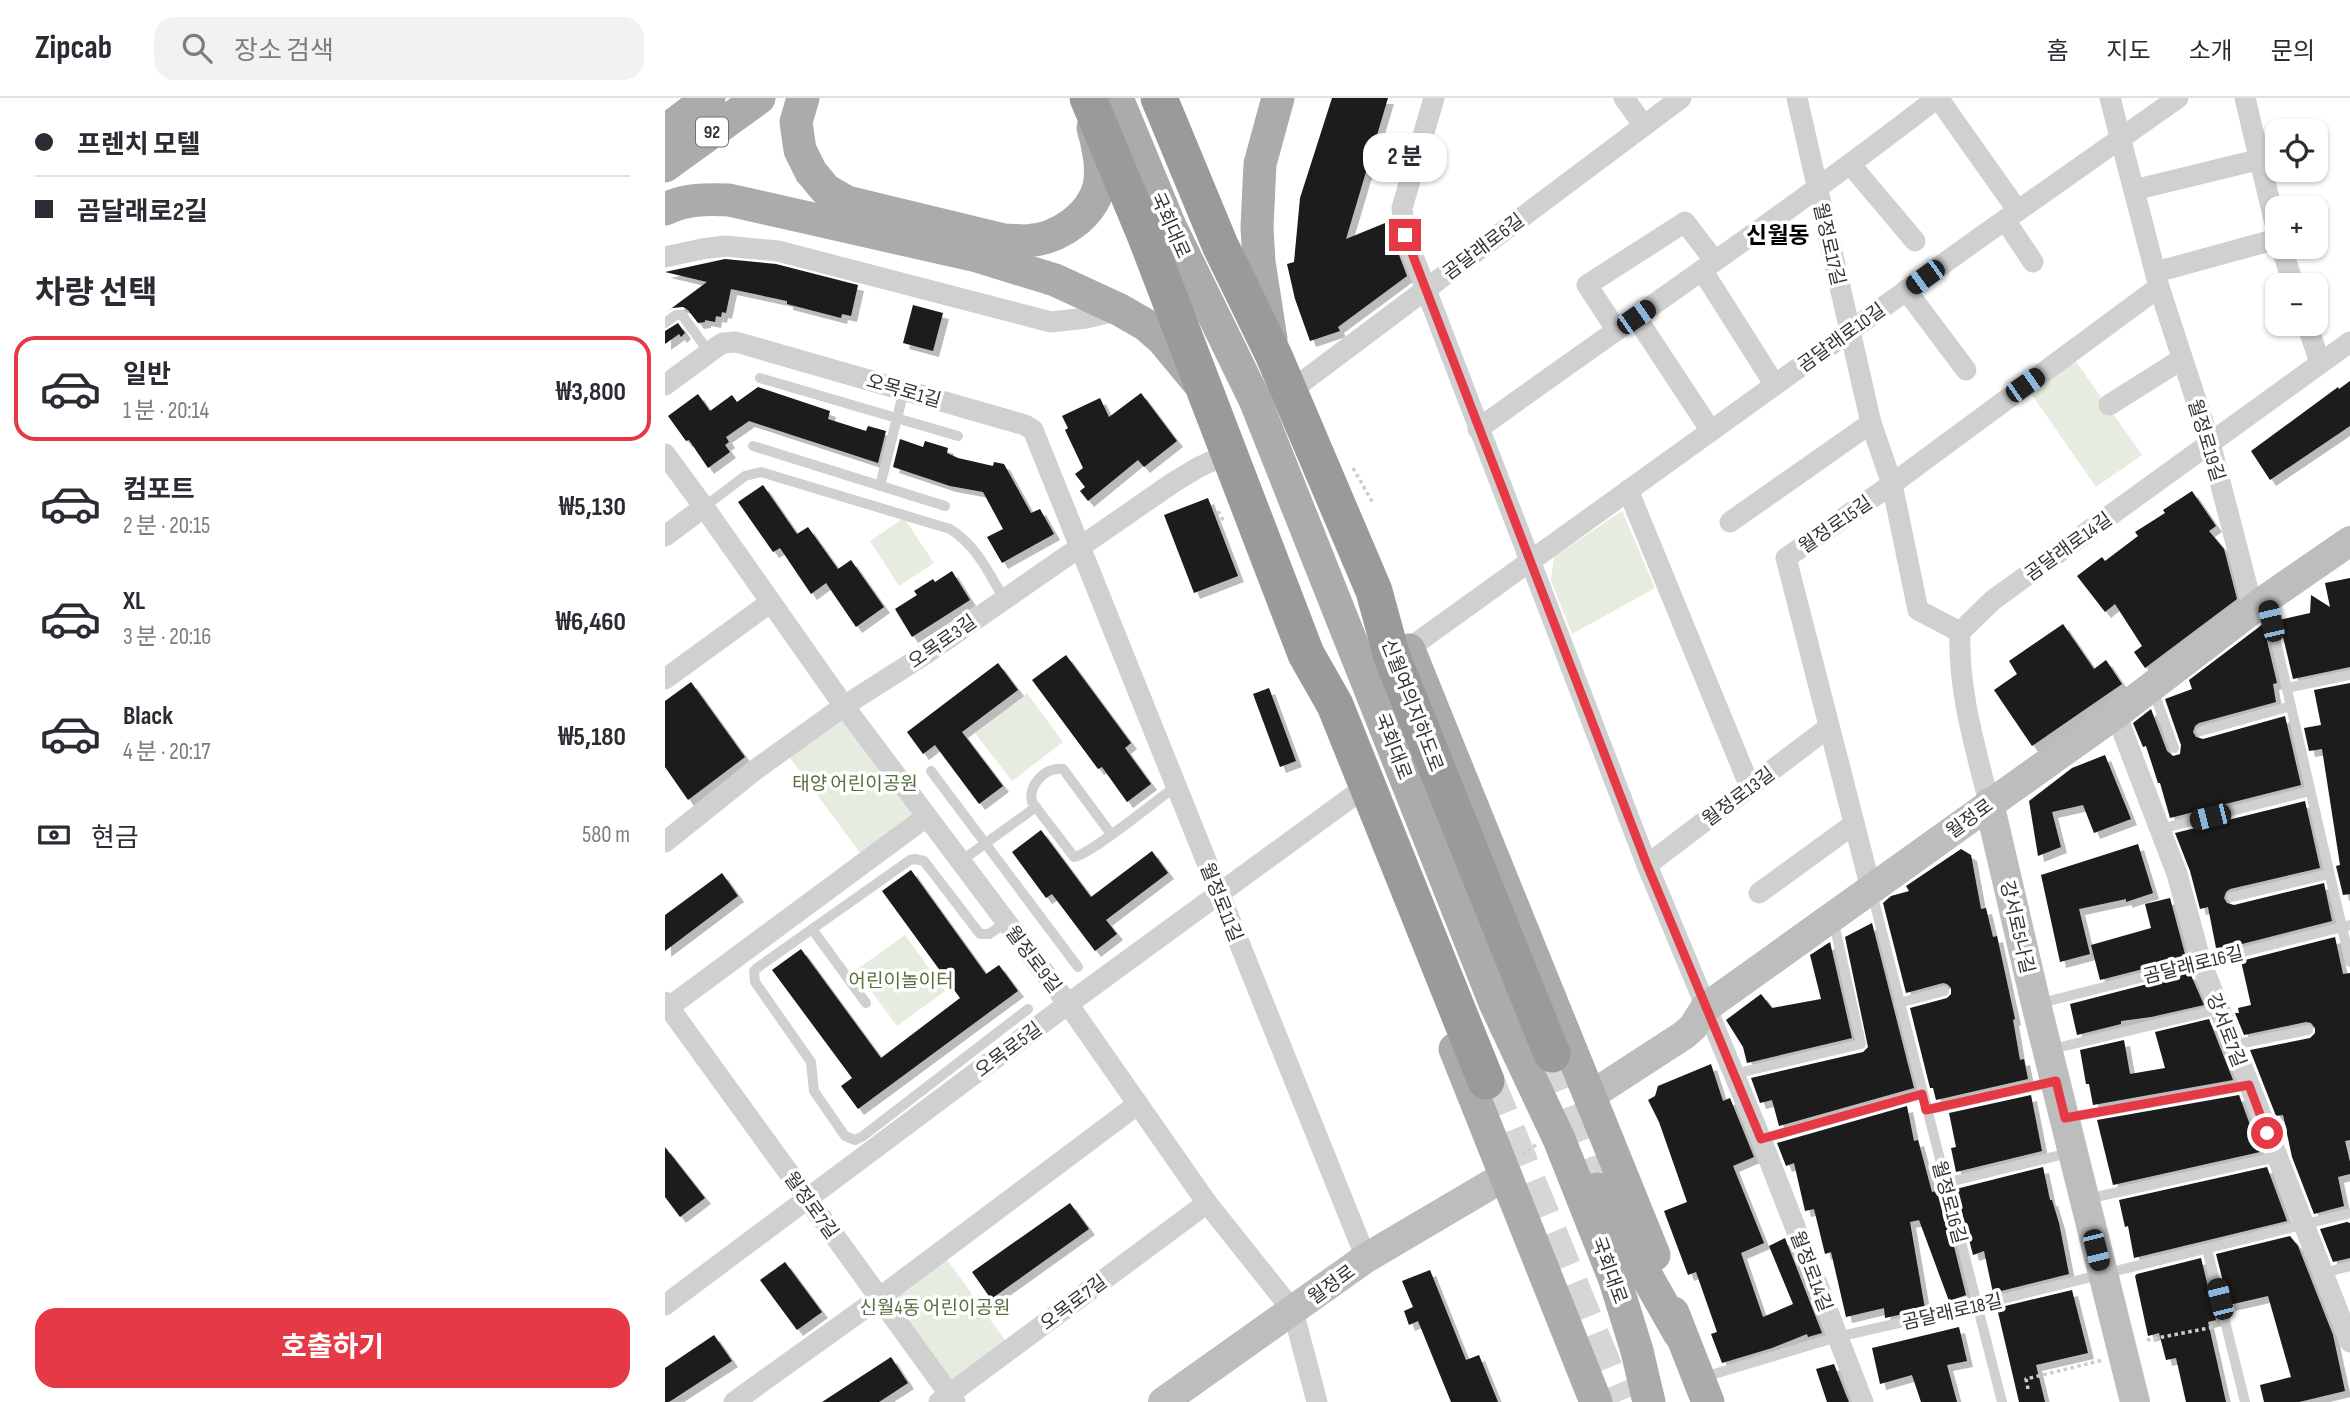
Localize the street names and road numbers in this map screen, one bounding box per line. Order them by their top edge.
road number: 92 [696,117,728,146]
street label: 국회대로 [1145,189,1194,262]
street label: 월정로17길 [1808,201,1849,288]
street label: 곰달래로6길 [1439,209,1529,285]
street label: 곰달래로10길 [1794,299,1890,378]
street label: 오목로1길 [864,370,944,413]
street label: 월정로19길 [2182,396,2229,484]
street label: 월정로15길 [1795,492,1877,559]
street label: 곰달래로14길 [2021,508,2117,586]
street label: 오목로3길 [904,610,981,674]
street label: 신월여의지하도로 [1376,636,1447,775]
street label: 국회대로 [1369,710,1416,783]
street label: 월정로13길 [1698,763,1780,832]
street label: 월정로 [1942,794,1998,844]
street label: 월정로11길 [1194,860,1247,945]
street label: 강서로5나길 [1995,878,2038,976]
street label: 월정로9길 [1000,922,1066,998]
street label: 곰달래로16길 [2141,942,2246,989]
street label: 강서로7길 [2201,990,2250,1071]
street label: 오목로5길 [971,1018,1047,1083]
street label: 월정로16길 [1926,1158,1971,1246]
street label: 월정로7길 [779,1168,843,1244]
street label: 월정로14길 [1785,1228,1836,1315]
street label: 국회대로 [1586,1234,1631,1307]
street label: 월정로 [1304,1260,1360,1310]
street label: 오목로7길 [1036,1271,1112,1336]
street label: 곰달래로18길 [1900,1290,2005,1335]

